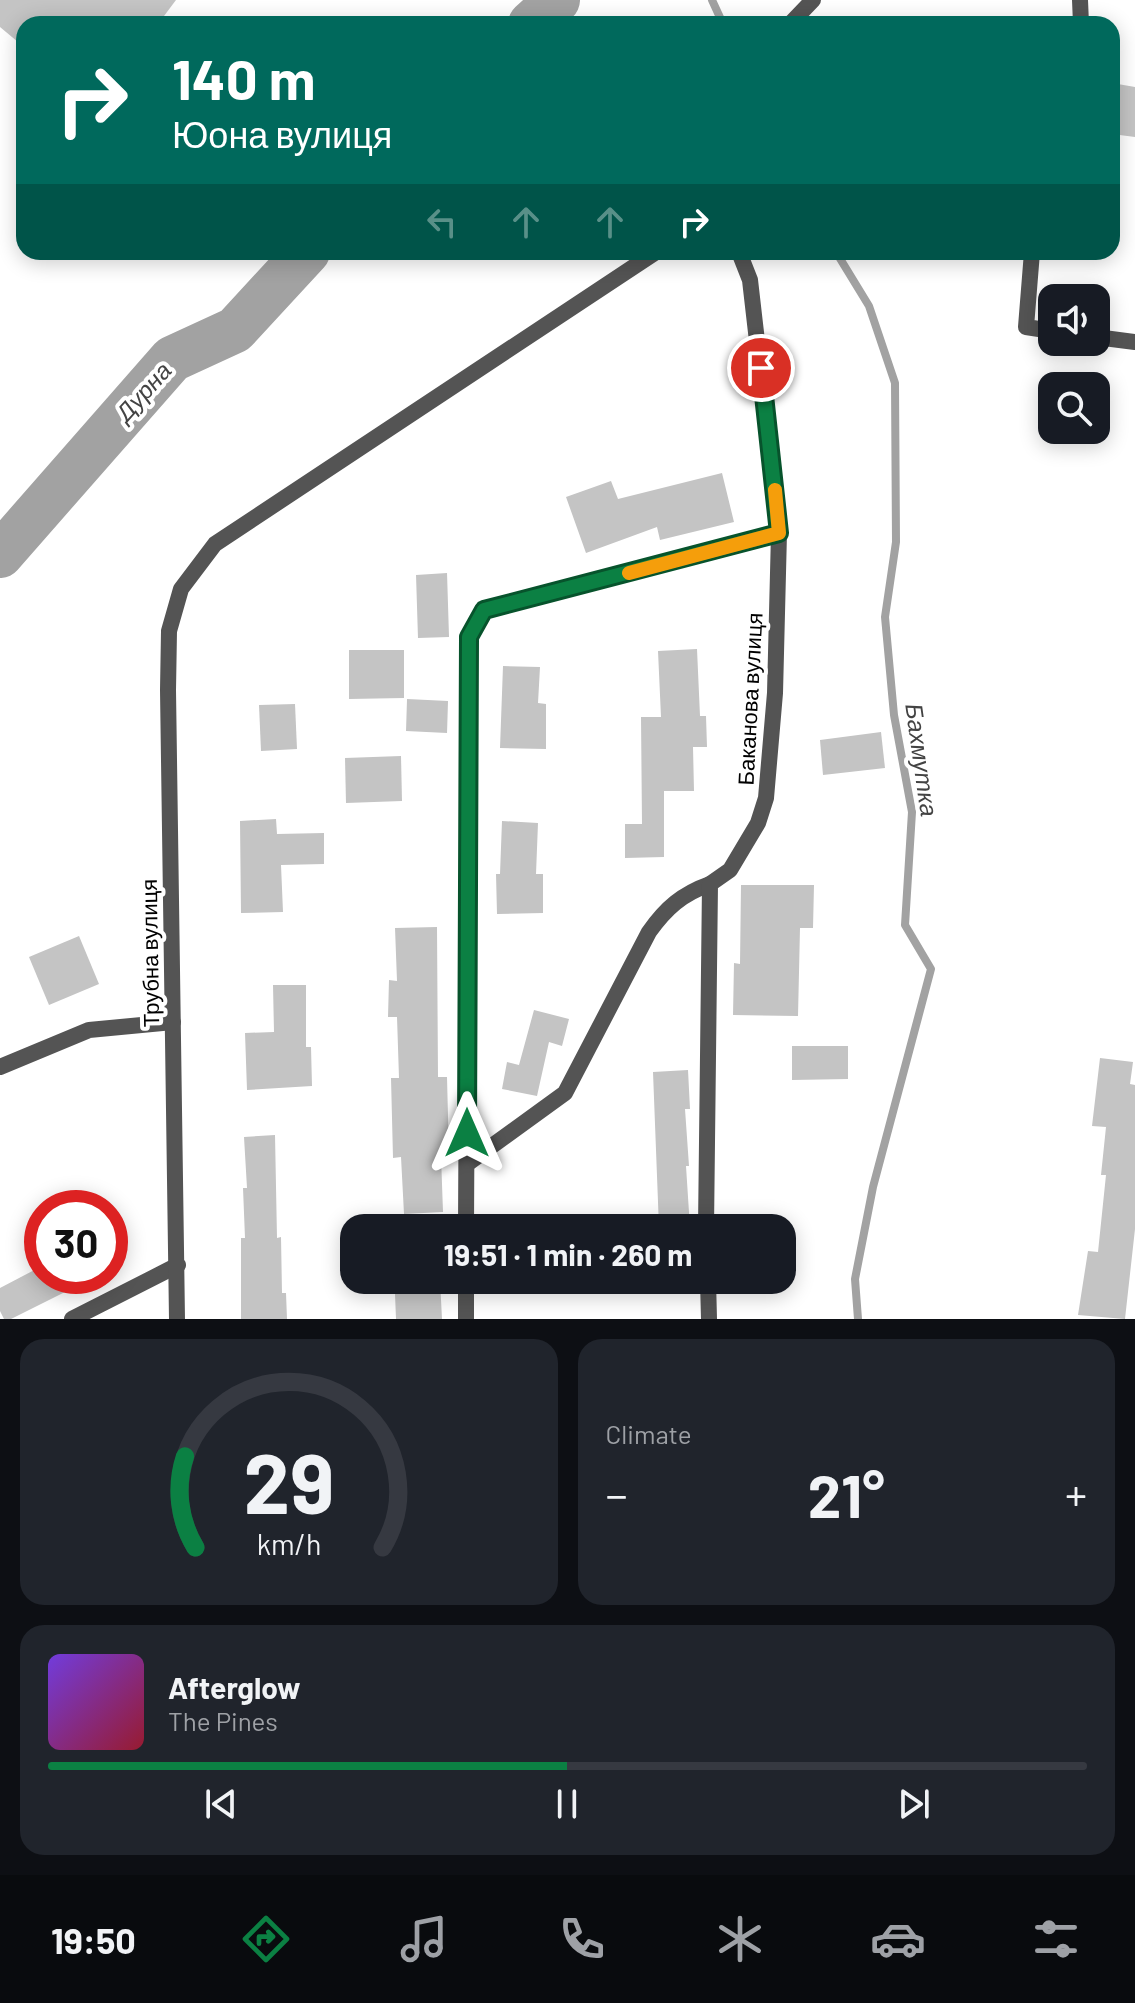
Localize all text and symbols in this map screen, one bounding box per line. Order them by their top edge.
text: 140 m [172,44,316,111]
icon: right [40,48,144,152]
text: Юона вулиця [172,112,392,155]
icon: left [420,200,464,244]
icon: ahead [504,200,548,244]
icon: ahead [588,200,632,244]
icon: right [672,200,716,244]
map controls [1038,284,1110,444]
button: sound [1038,284,1110,356]
pin [727,334,795,402]
icon: arrive [739,346,783,390]
water label: Дурна [107,356,177,429]
button: search [1038,372,1110,444]
street label: Баканова вулиця [731,612,768,786]
water label: Бахмутка [900,701,945,818]
street label: Трубна вулиця [135,879,164,1027]
position arrow [425,1091,509,1175]
speed limit sign: 30 [24,1190,128,1294]
text: 19:51 · 1 min · 260 m [444,1236,692,1272]
text: Climate [606,1418,692,1449]
text: 29 [243,1431,334,1531]
text: 21° [808,1458,885,1530]
text: − [606,1467,628,1520]
text: + [1065,1467,1087,1520]
text: km/h [256,1526,321,1561]
text: Afterglow [168,1669,301,1705]
text: The Pines [168,1705,278,1736]
icon: previous [199,1782,243,1826]
icon: pause [545,1782,589,1826]
icon: next [892,1782,936,1826]
icon: directions [238,1911,294,1967]
icon: music [396,1911,452,1967]
icon: phone [554,1911,610,1967]
icon: climate [712,1911,768,1967]
icon: car [870,1911,926,1967]
icon: filters [1028,1911,1084,1967]
text: 19:50 [51,1918,136,1961]

